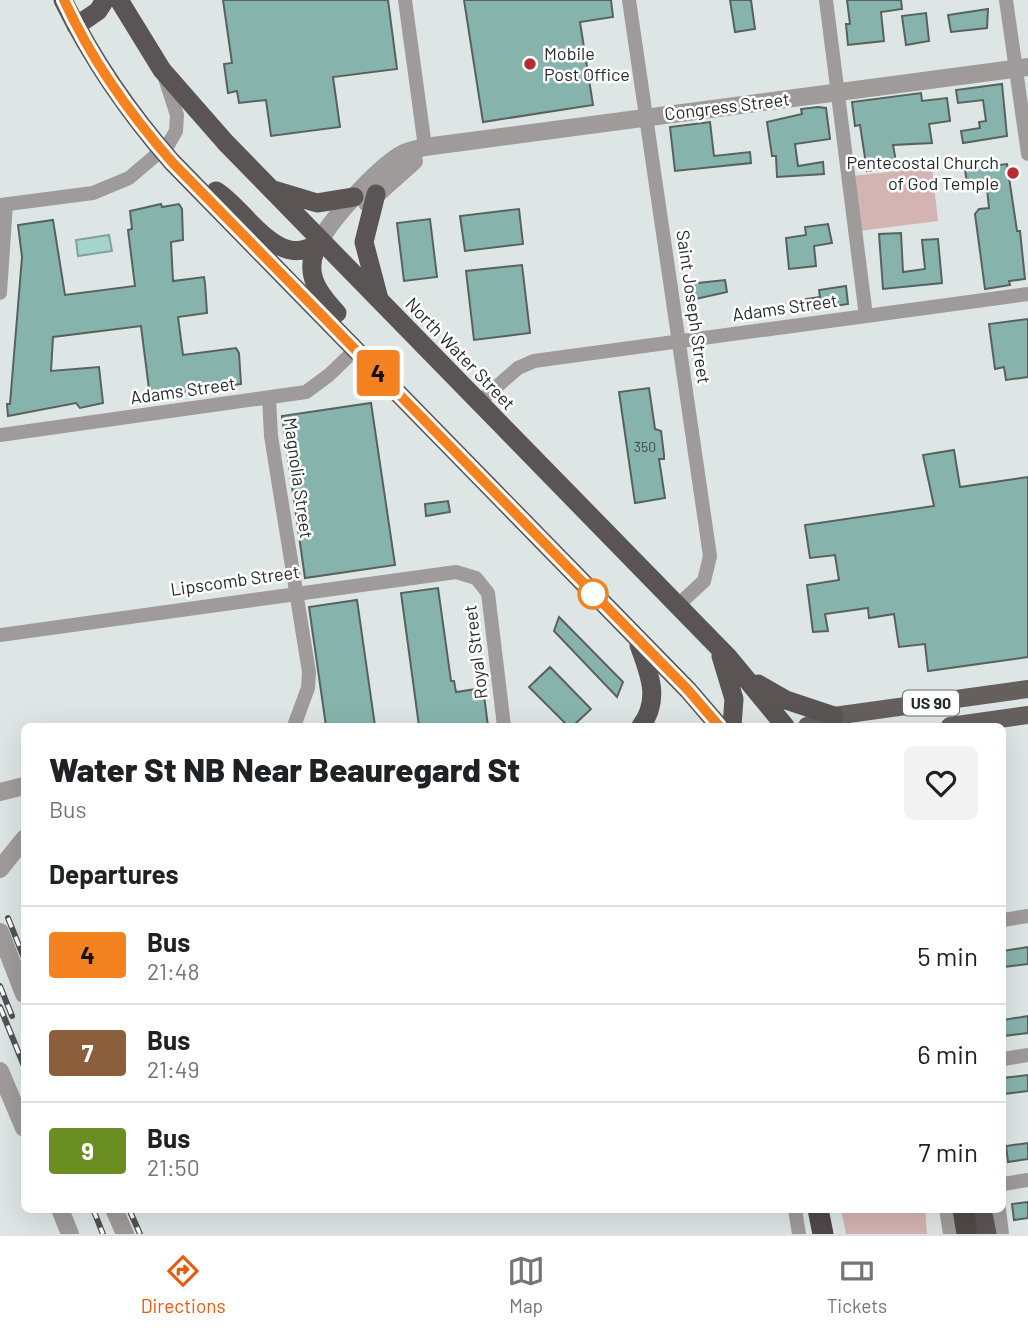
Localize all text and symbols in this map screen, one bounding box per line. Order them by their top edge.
place label: Mobile Post Office [544,42,630,85]
marker: Mobile Post Office [522,56,538,72]
street label: Congress Street [663,87,791,125]
place label: Pentecostal Church of God Temple [846,151,999,194]
marker: Pentecostal Church of God Temple [1005,165,1021,181]
street label: Saint Joseph Street [672,229,716,385]
street label: Adams Street [731,289,839,325]
street label: North Water Street [401,292,520,414]
line badge: 4 [355,350,401,396]
text: 4 [371,358,385,387]
street label: Adams Street [129,372,237,408]
street label: Magnolia Street [280,416,318,540]
house number: 350 [634,438,656,455]
street label: Lipscomb Street [169,560,301,600]
unlabelled marker [578,579,608,609]
street label: Royal Street [458,604,492,700]
road number: US 90 [903,690,959,716]
button: heart [904,746,978,820]
text: Water St NB Near Beauregard St [49,749,520,789]
text: Bus [49,795,87,823]
text: Departures [49,858,179,889]
text: Bus [147,926,190,957]
text: 4 [80,940,95,969]
text: 5 min [917,940,978,971]
text: 21:48 [147,957,200,985]
text: Bus [147,1024,190,1055]
text: 7 [82,1038,93,1067]
text: 6 min [917,1038,978,1069]
text: 21:49 [147,1055,200,1083]
text: Bus [147,1122,190,1153]
text: 9 [81,1136,94,1165]
text: 7 min [918,1136,978,1167]
text: 21:50 [147,1153,200,1181]
tab: Directions [141,1252,226,1317]
tab: Map [507,1252,545,1317]
tab: Tickets [827,1252,887,1317]

